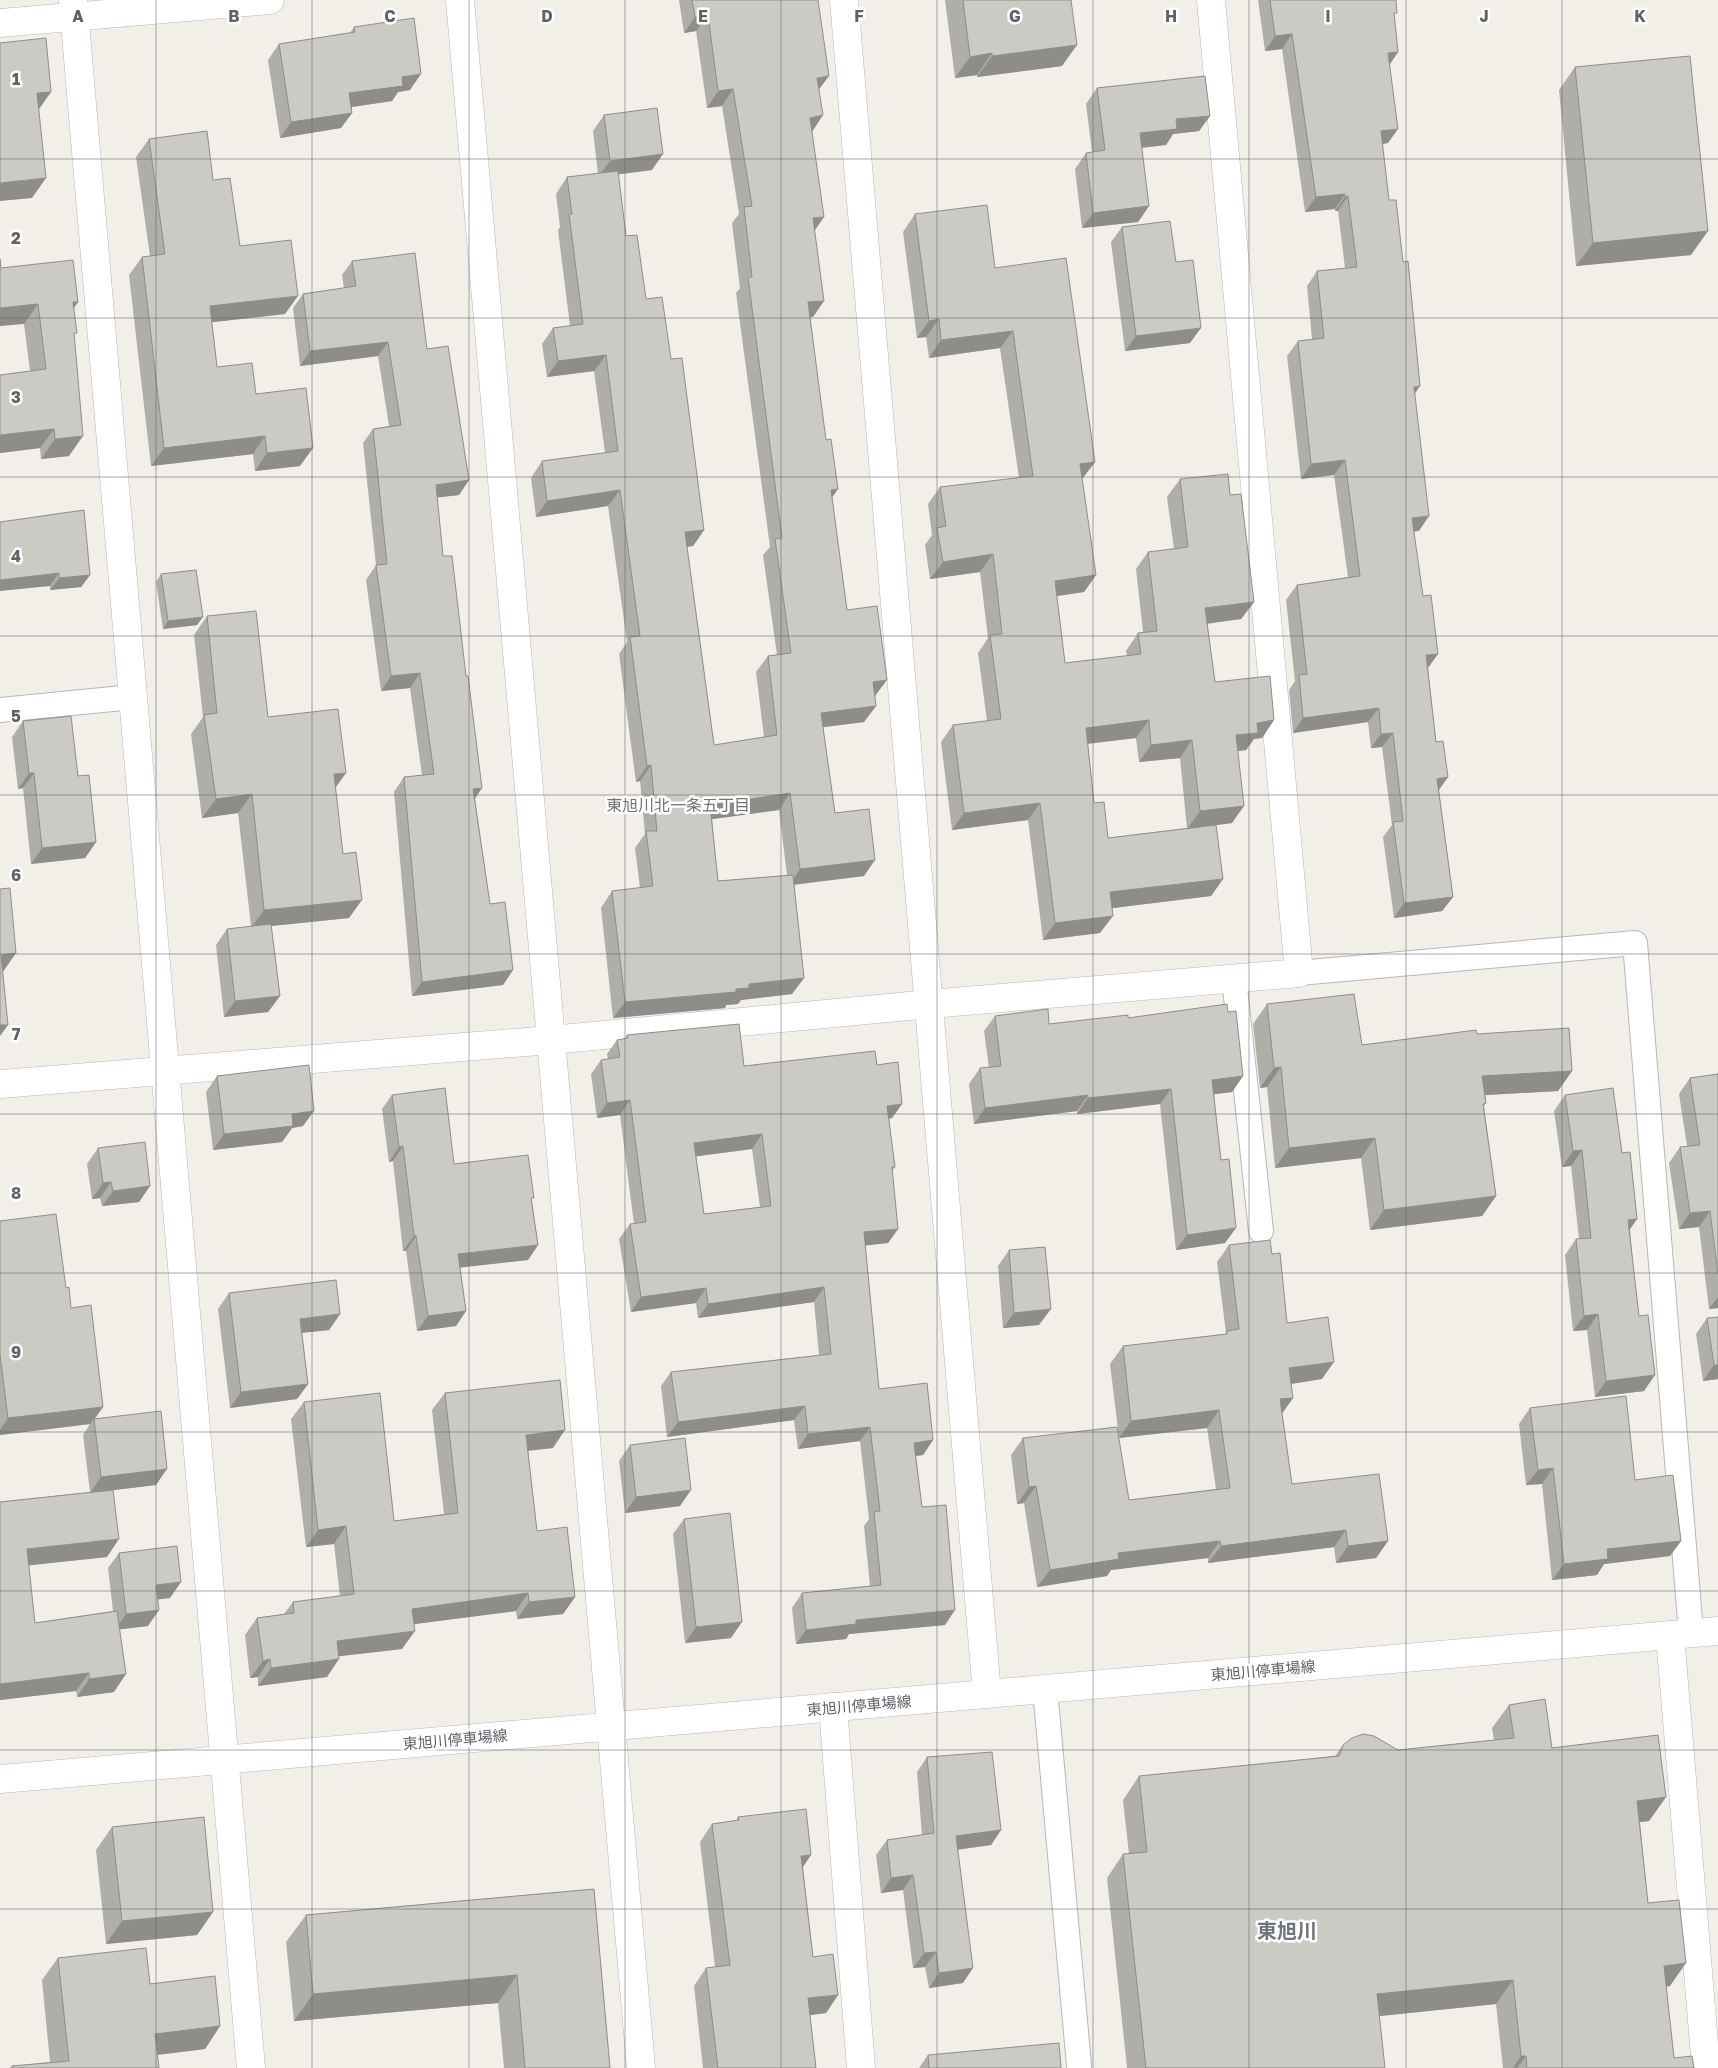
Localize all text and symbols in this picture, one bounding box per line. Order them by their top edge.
text: A [72,6,84,26]
text: B [228,6,240,26]
text: C [384,6,396,26]
text: D [541,6,553,26]
text: E [698,6,708,26]
text: F [854,6,864,26]
text: G [1009,6,1021,26]
text: H [1165,6,1177,26]
text: I [1325,6,1331,26]
text: J [1479,6,1489,26]
text: K [1634,6,1646,26]
text: 1 [12,69,20,89]
text: 2 [11,228,21,248]
text: 3 [11,387,21,407]
text: 4 [11,546,21,566]
text: 5 [11,706,21,726]
district label: 東旭川北一条五丁目 [606,795,750,815]
text: 6 [11,865,21,885]
text: 7 [12,1024,21,1044]
text: 8 [11,1183,21,1203]
text: 9 [11,1342,21,1362]
street label: 東旭川停車場線 [1210,1656,1316,1684]
street label: 東旭川停車場線 [806,1691,912,1719]
street label: 東旭川停車場線 [402,1725,508,1753]
district label: 東旭川 [1257,1918,1317,1942]

